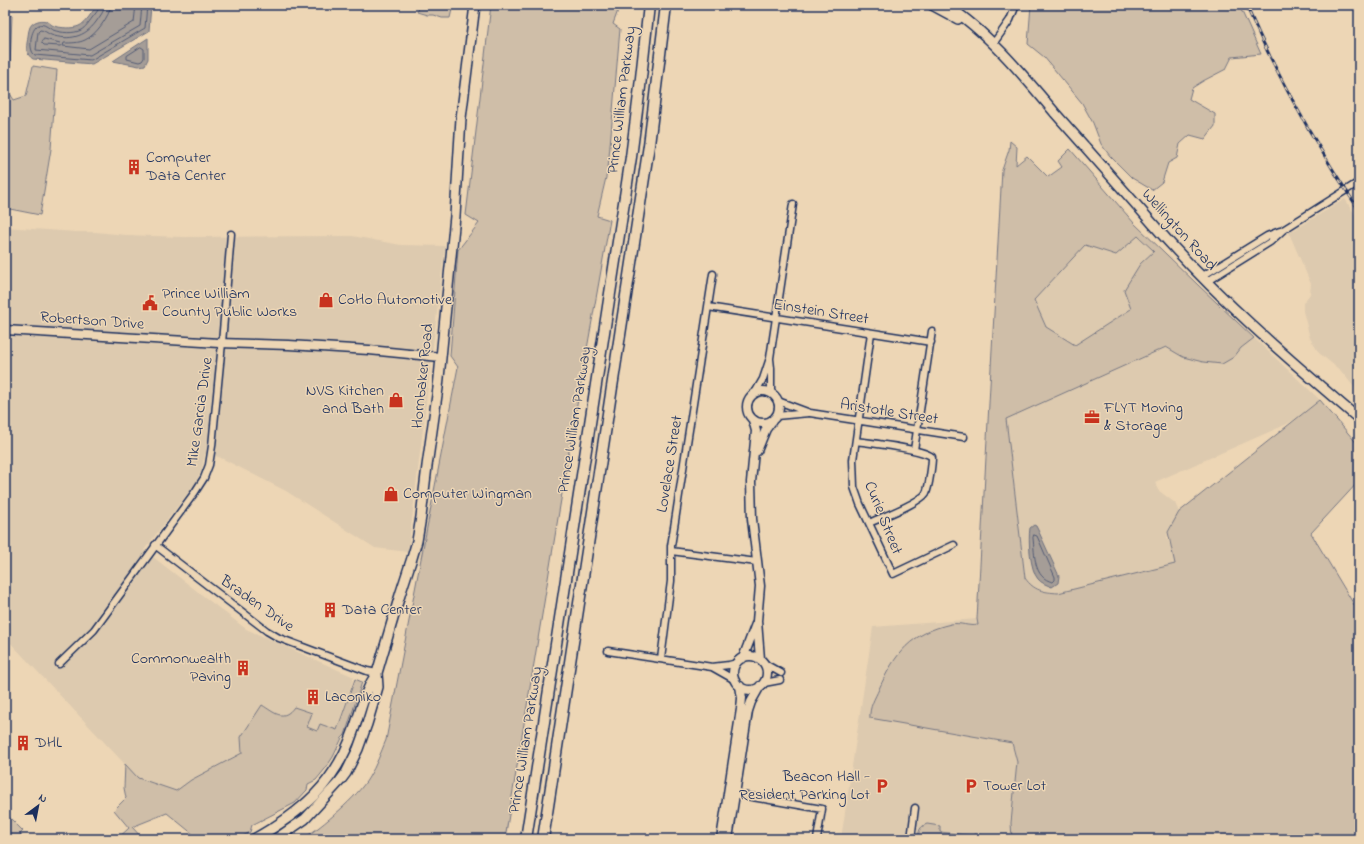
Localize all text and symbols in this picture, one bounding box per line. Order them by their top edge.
street label: Prince William Parkway [601,25,643,175]
place label: Computer Data Center [145,146,226,188]
building icon: Computer Data Center [125,158,143,176]
street label: Wellington Road [1136,184,1222,276]
place label: Prince William County Public Works [162,282,297,324]
place label: CoHo Automotive [338,288,453,312]
shop icon: CoHo Automotive [317,291,335,309]
street label: Einstein Street [772,293,871,331]
public building icon: Prince William County Public Works [141,294,159,312]
street label: Robertson Drive [39,305,146,337]
street label: Hornbaker Road [406,322,440,430]
street label: Prince William Parkway [552,345,598,495]
street label: Mike Garcia Drive [180,355,220,468]
place label: NVS Kitchen and Bath [306,379,384,421]
shop icon: NVS Kitchen and Bath [387,391,405,409]
street label: Aristotle Street [838,392,940,432]
place label: FLYT Moving & Storage [1103,396,1183,438]
office icon: FLYT Moving & Storage [1083,408,1101,426]
street label: Lovelace Street [650,413,690,514]
street label: Curie Street [857,478,909,559]
place label: Computer Wingman [403,482,532,506]
shop icon: Computer Wingman [382,485,400,503]
street label: Braden Drive [214,569,300,639]
place label: Data Center [341,598,422,622]
building icon: Data Center [321,601,339,619]
place label: Commonwealth Paving [131,647,231,689]
building icon: Commonwealth Paving [234,659,252,677]
street label: Prince William Parkway [503,665,549,815]
place label: Laconiko [325,685,381,709]
building icon: Laconiko [304,688,322,706]
place label: DHL [34,731,62,755]
building icon: DHL [14,734,32,752]
place label: Beacon Hall - Resident Parking Lot [739,765,871,807]
place label: Tower Lot [983,774,1047,798]
parking icon: Beacon Hall - Resident Parking Lot [873,777,891,795]
parking icon: Tower Lot [962,777,980,795]
north arrow [18,786,58,826]
text: N [35,790,50,807]

